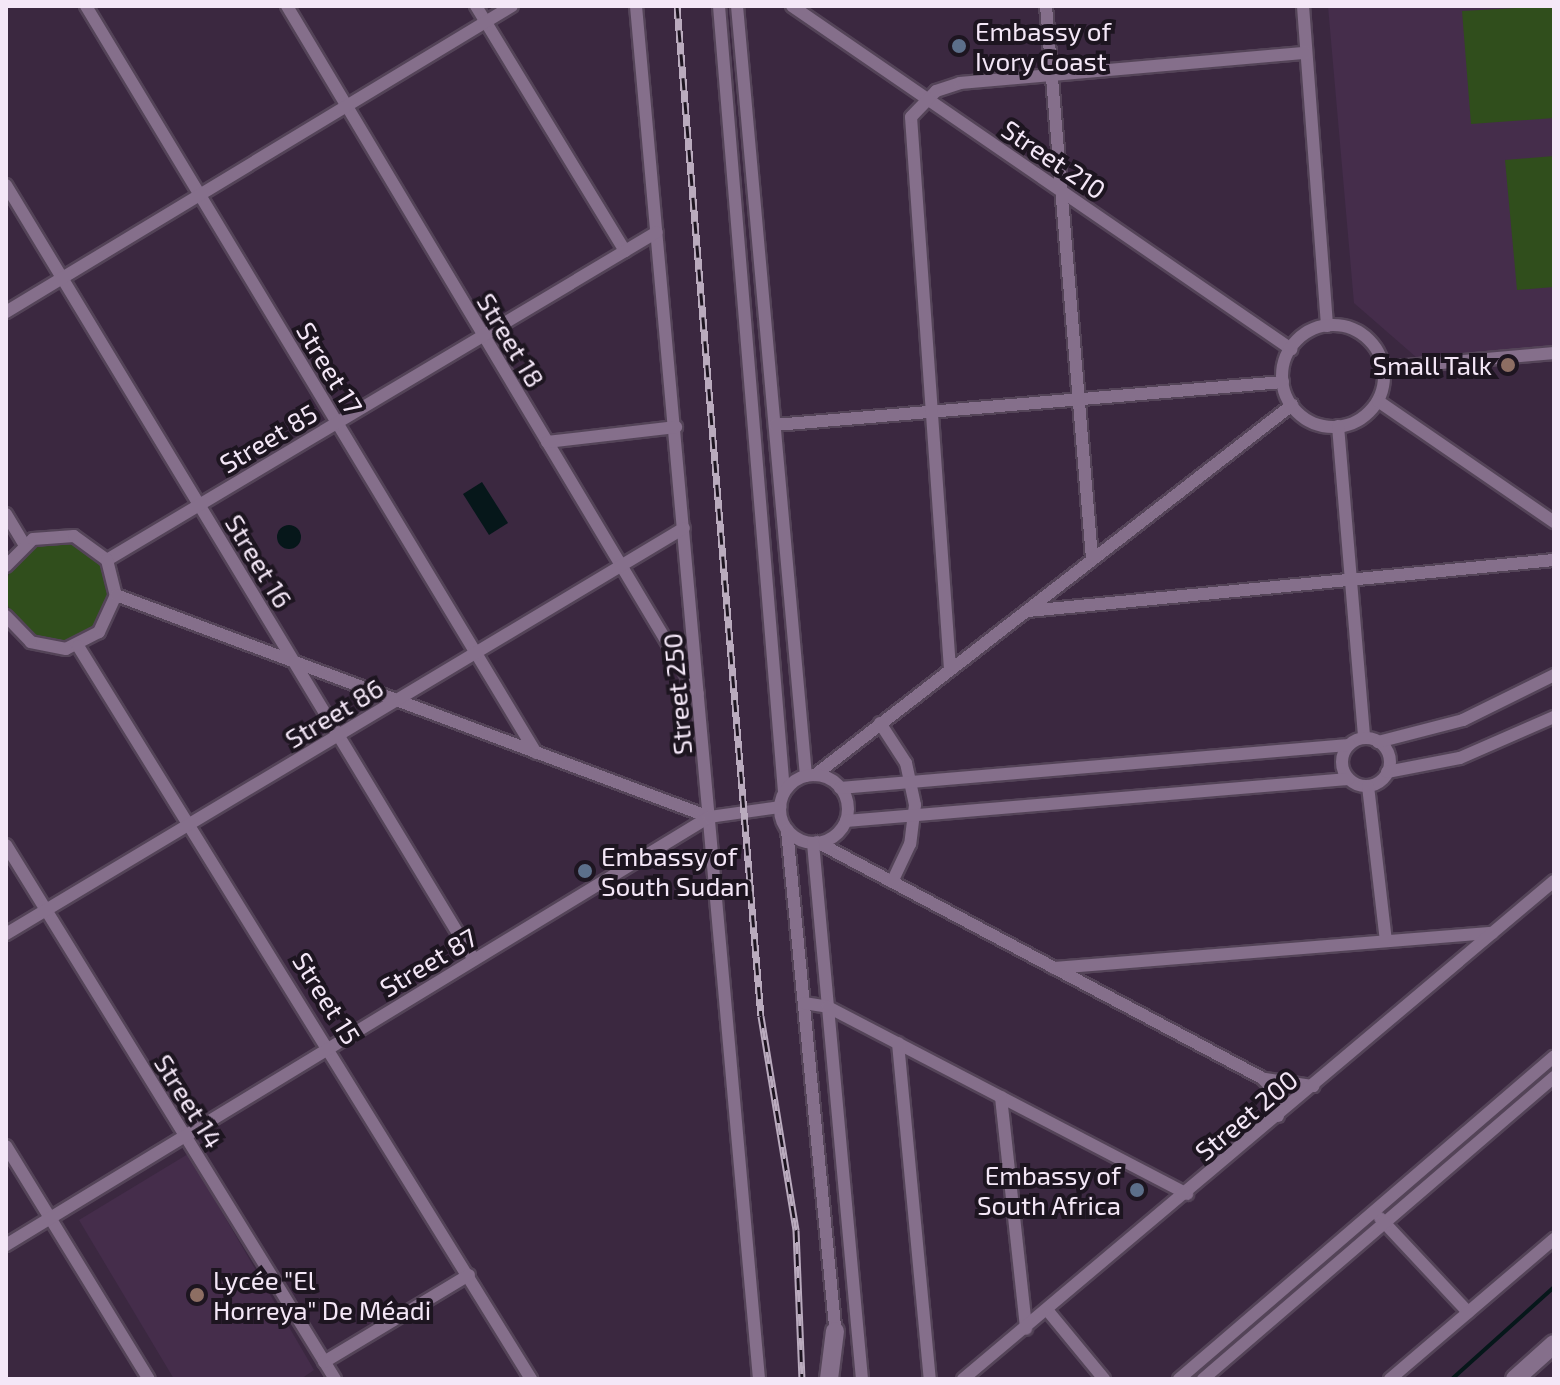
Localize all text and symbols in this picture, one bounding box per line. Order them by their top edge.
place label: Embassy of Ivory Coast [975,15,1112,76]
marker: Embassy of Ivory Coast [950,37,968,55]
street label: Street 210 [996,113,1112,205]
street label: Street 18 [471,287,551,393]
street label: Street 17 [290,316,370,420]
place label: Small Talk [1371,349,1492,381]
marker: Small Talk [1499,356,1517,374]
street label: Street 85 [214,397,322,479]
street label: Street 16 [219,509,299,613]
street label: Street 250 [656,632,698,756]
street label: Street 86 [279,672,389,754]
place label: Embassy of South Sudan [601,840,750,902]
marker: Embassy of South Sudan [576,862,594,880]
street label: Street 87 [374,921,482,1003]
street label: Street 15 [287,946,367,1050]
street label: Street 14 [148,1048,230,1154]
street label: Street 200 [1188,1063,1304,1167]
place label: Embassy of South Africa [976,1159,1121,1220]
marker: Embassy of South Africa [1128,1181,1146,1199]
place label: Lycée "El Horreya" De Méadi [213,1264,432,1326]
marker: Lycée "El Horreya" De Méadi [188,1286,206,1304]

